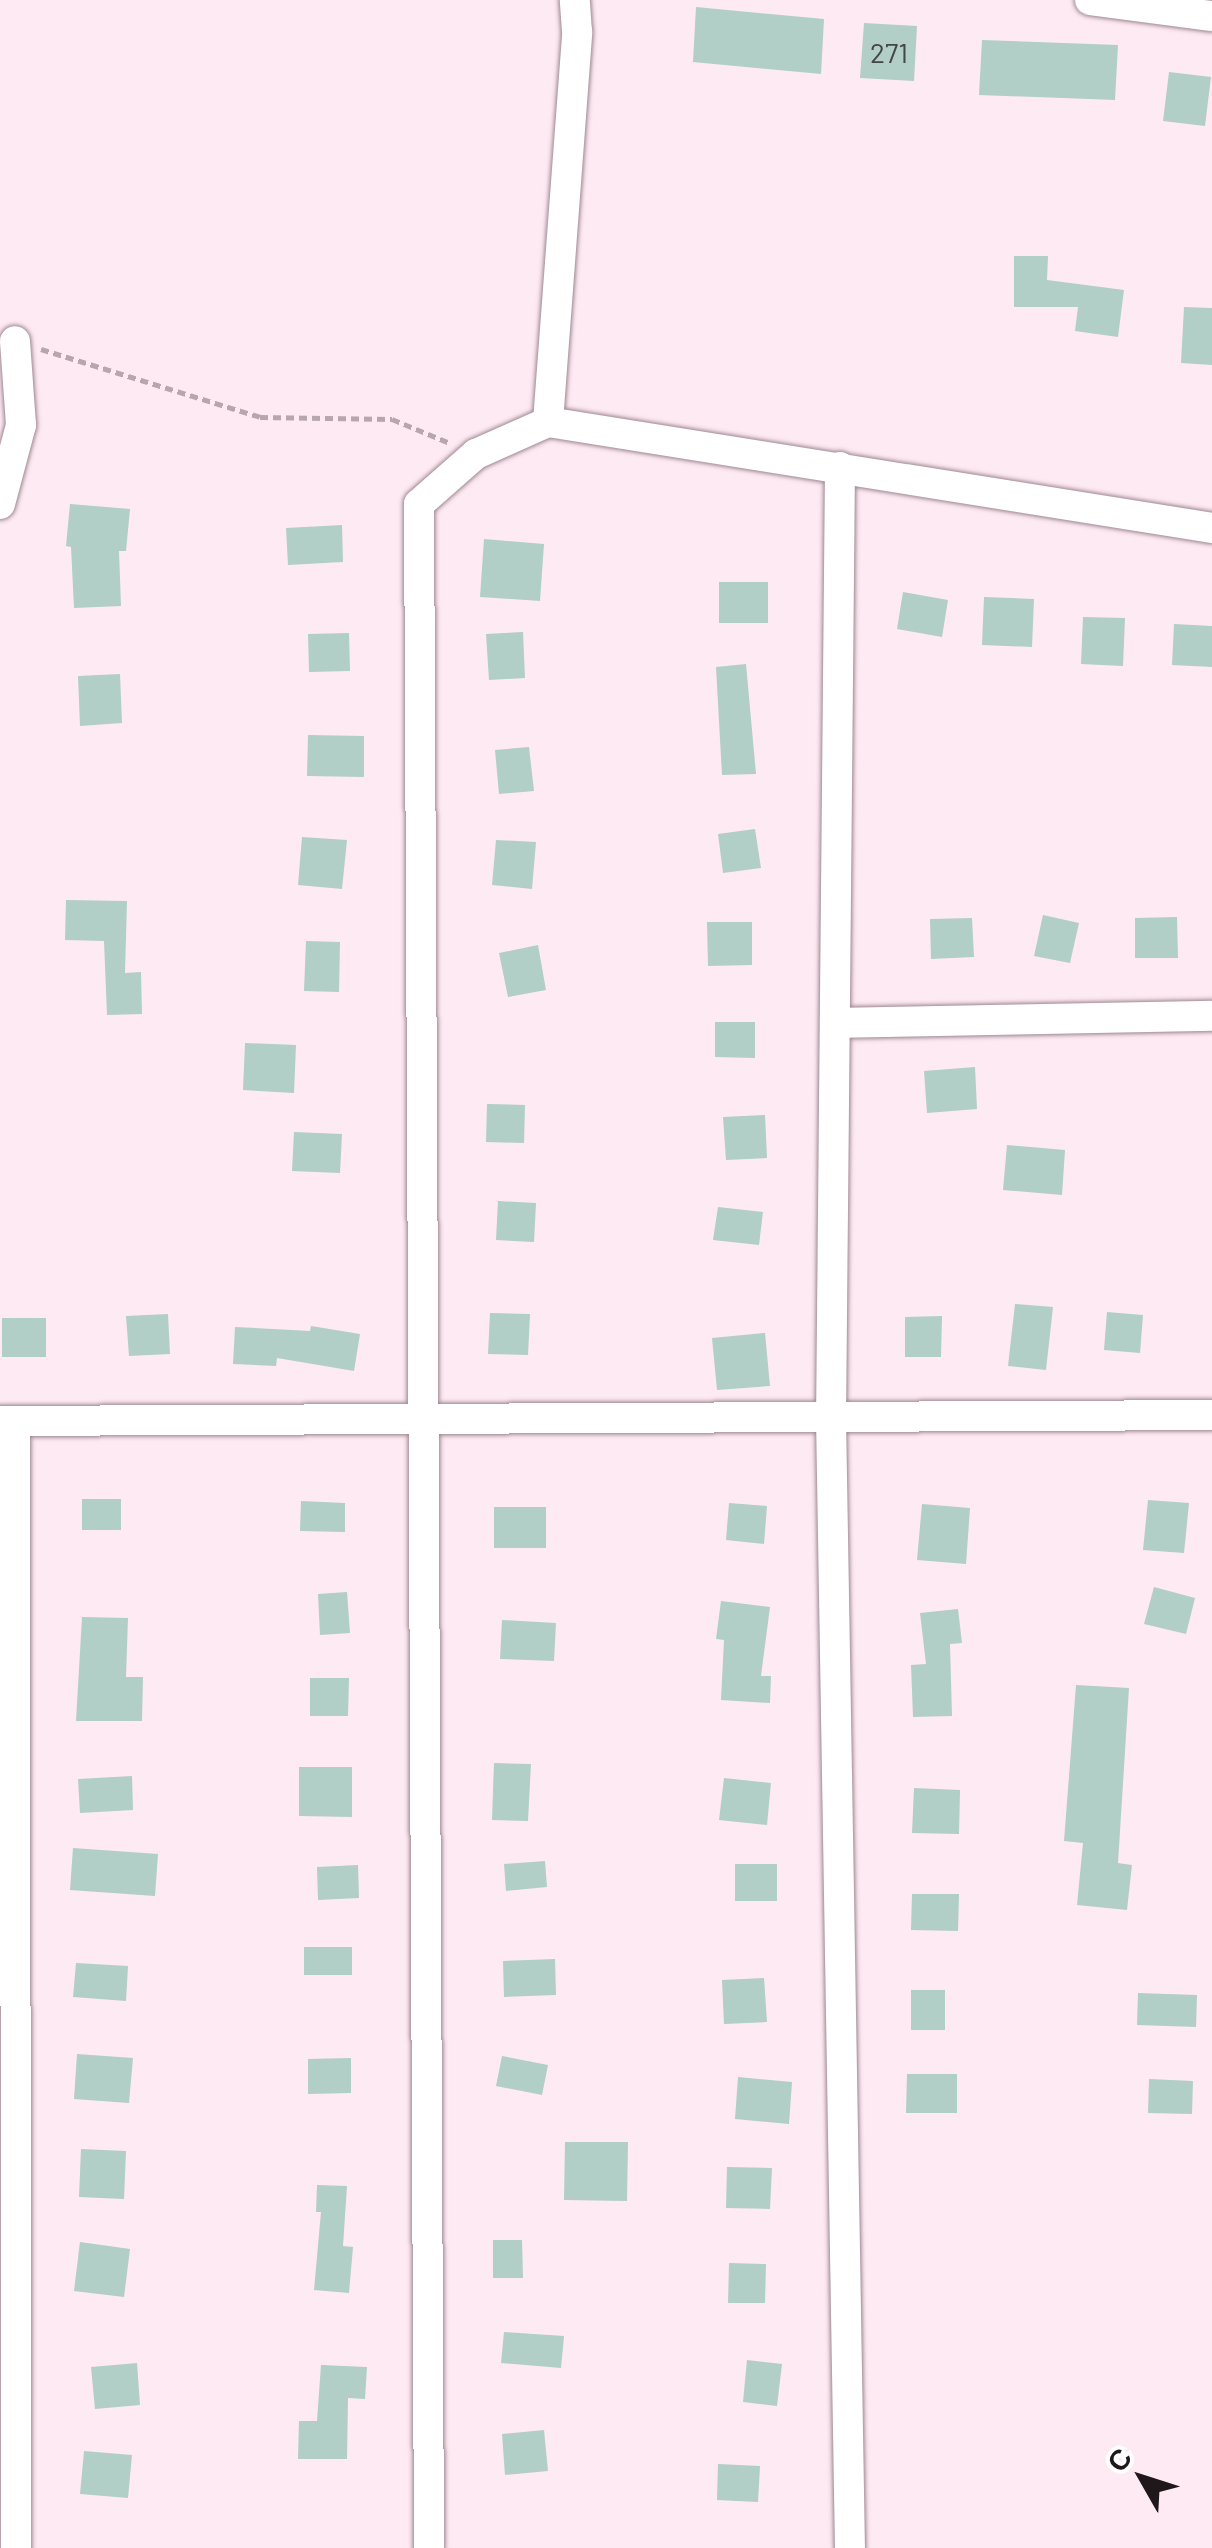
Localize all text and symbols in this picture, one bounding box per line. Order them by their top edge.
house number: 271 [870,35,908,69]
north arrow [1092,2428,1192,2528]
text: С [1099,2441,1138,2478]

